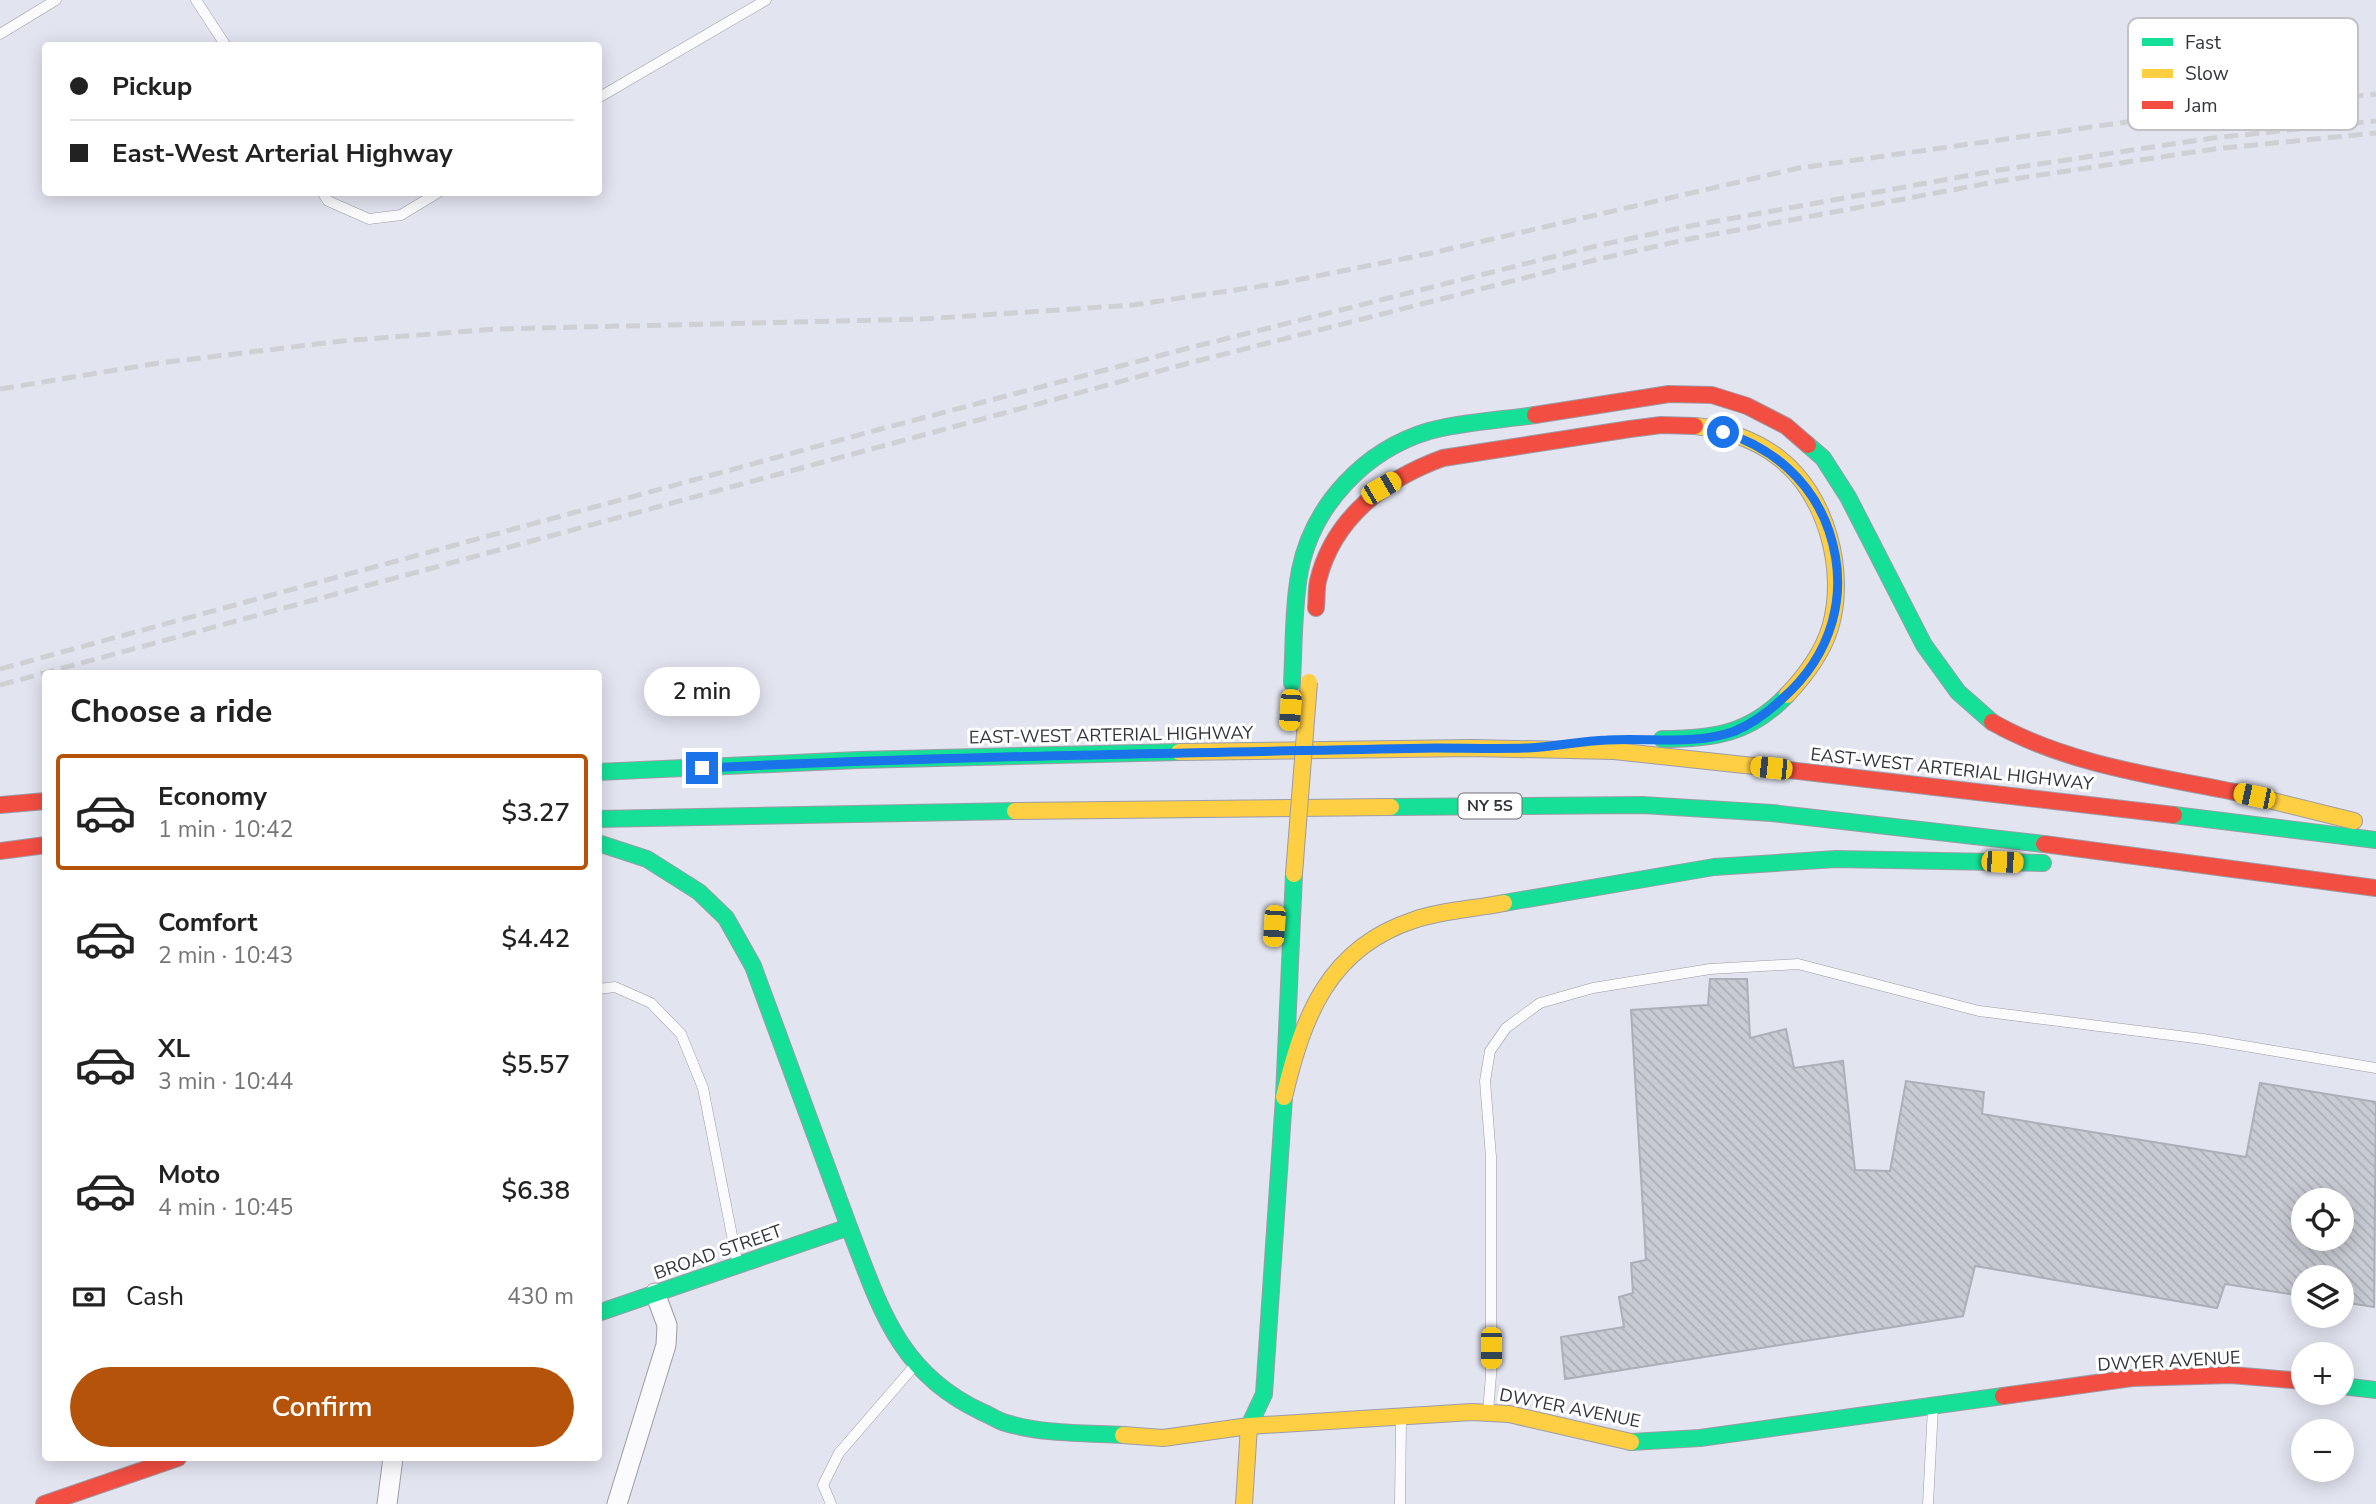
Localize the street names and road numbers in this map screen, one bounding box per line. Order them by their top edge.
street label: EAST-WEST ARTERIAL HIGHWAY [969,721,1254,749]
street label: EAST-WEST ARTERIAL HIGHWAY [1809,742,2095,796]
road number: NY 5S [1458,793,1522,818]
street label: BROAD STREET [651,1219,785,1285]
street label: DWYER AVENUE [2097,1345,2241,1377]
street label: DWYER AVENUE [1497,1383,1643,1433]

